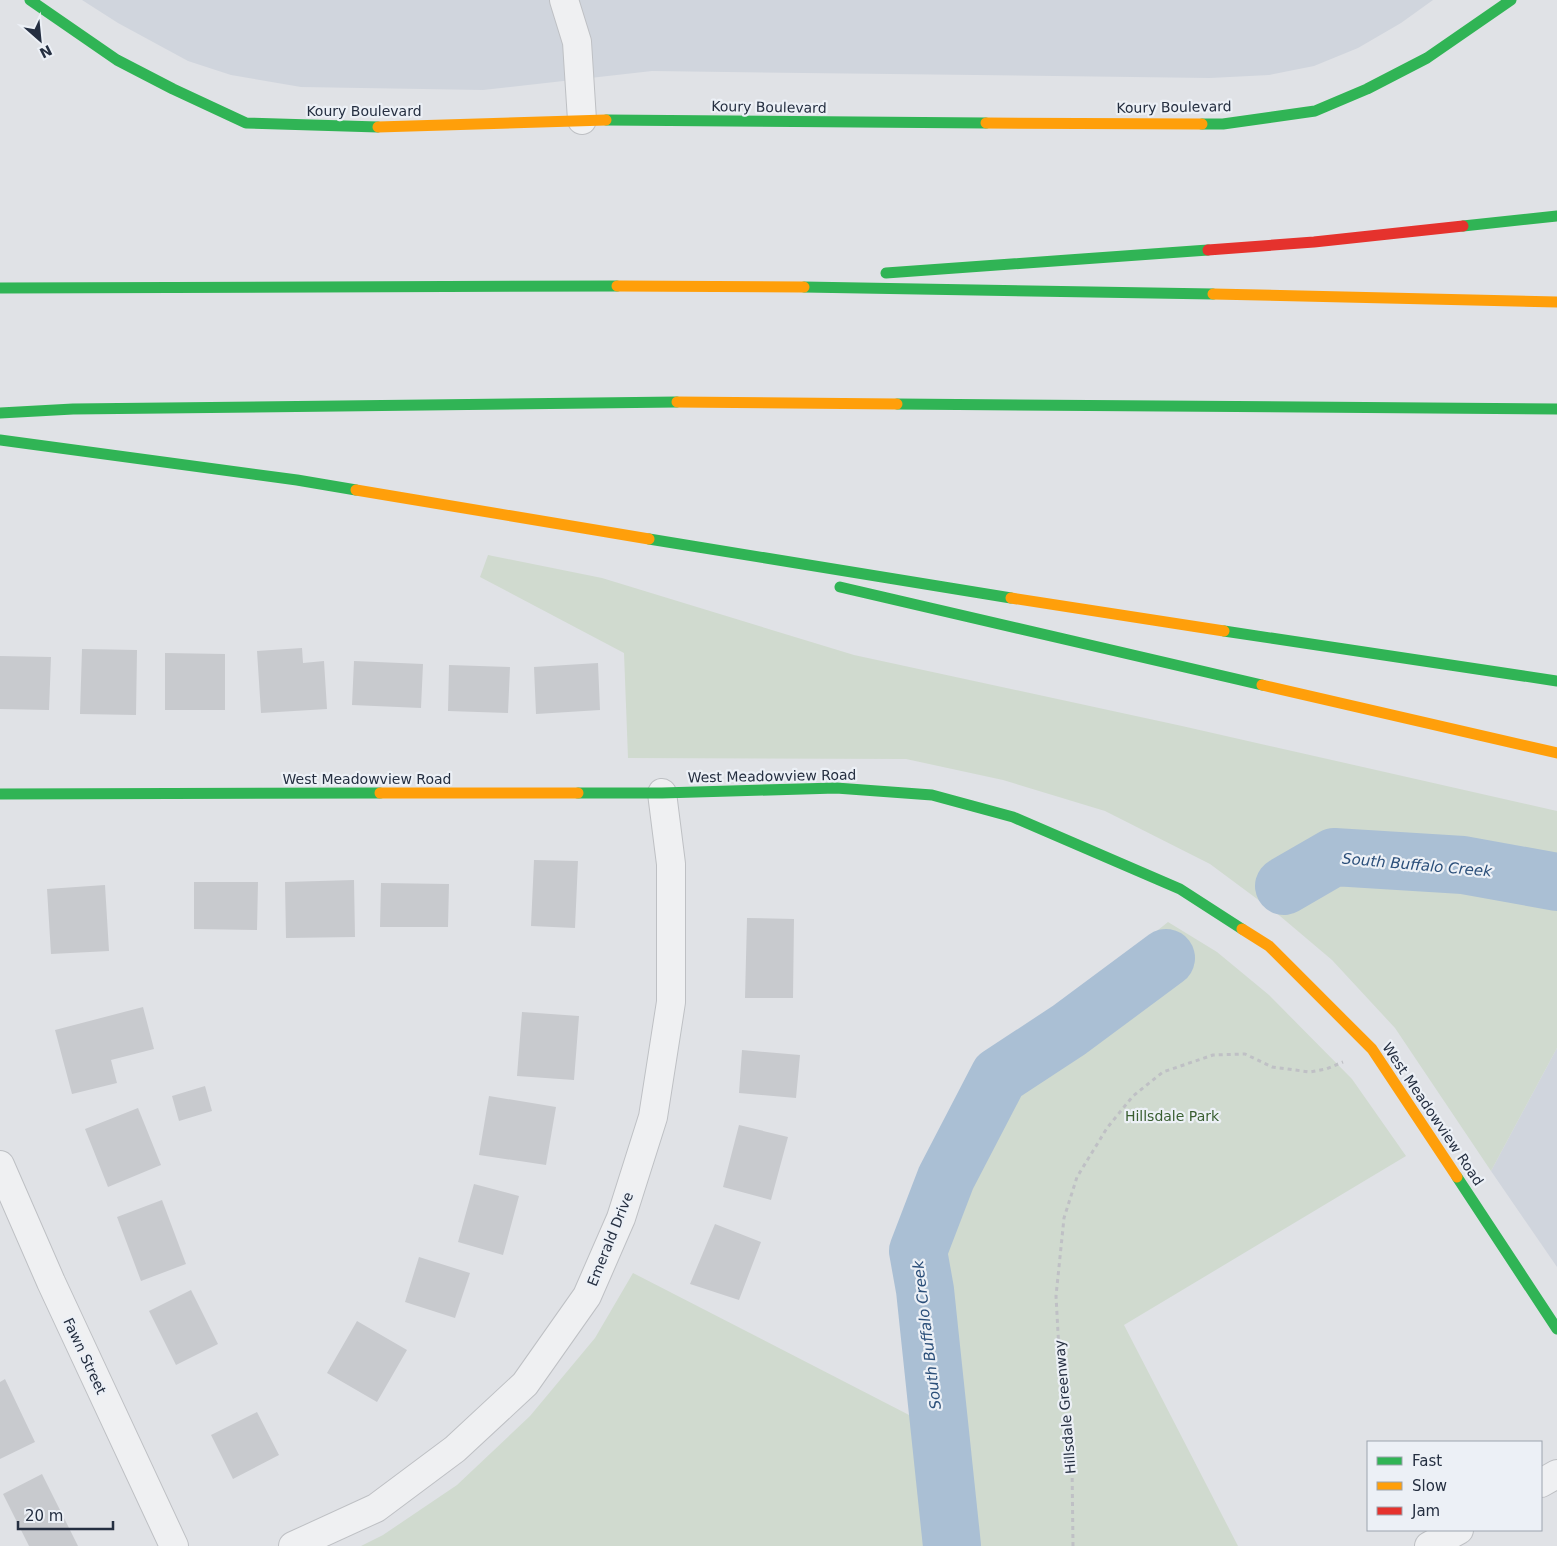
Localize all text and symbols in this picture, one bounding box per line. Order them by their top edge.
north arrow [15,15,65,65]
text: N [37,42,55,61]
street label: Koury Boulevard [711,98,827,116]
street label: Koury Boulevard [1116,98,1232,116]
street label: Koury Boulevard [306,103,422,119]
street label: West Meadowview Road [687,767,857,785]
street label: West Meadowview Road [283,771,451,787]
water label: South Buffalo Creek [1341,849,1494,881]
street label: West Meadowview Road [1379,1040,1487,1188]
park label: Hillsdale Park [1125,1108,1220,1124]
street label: Emerald Drive [584,1190,636,1288]
water label: South Buffalo Creek [909,1258,945,1411]
street label: Fawn Street [60,1315,110,1397]
street label: Hillsdale Greenway [1051,1339,1079,1475]
legend [1367,1441,1542,1531]
text: Fast [1412,1452,1442,1470]
text: Slow [1412,1477,1447,1495]
scale bar [18,1498,112,1530]
text: Jam [1411,1502,1440,1520]
text: 20 m [25,1507,63,1525]

